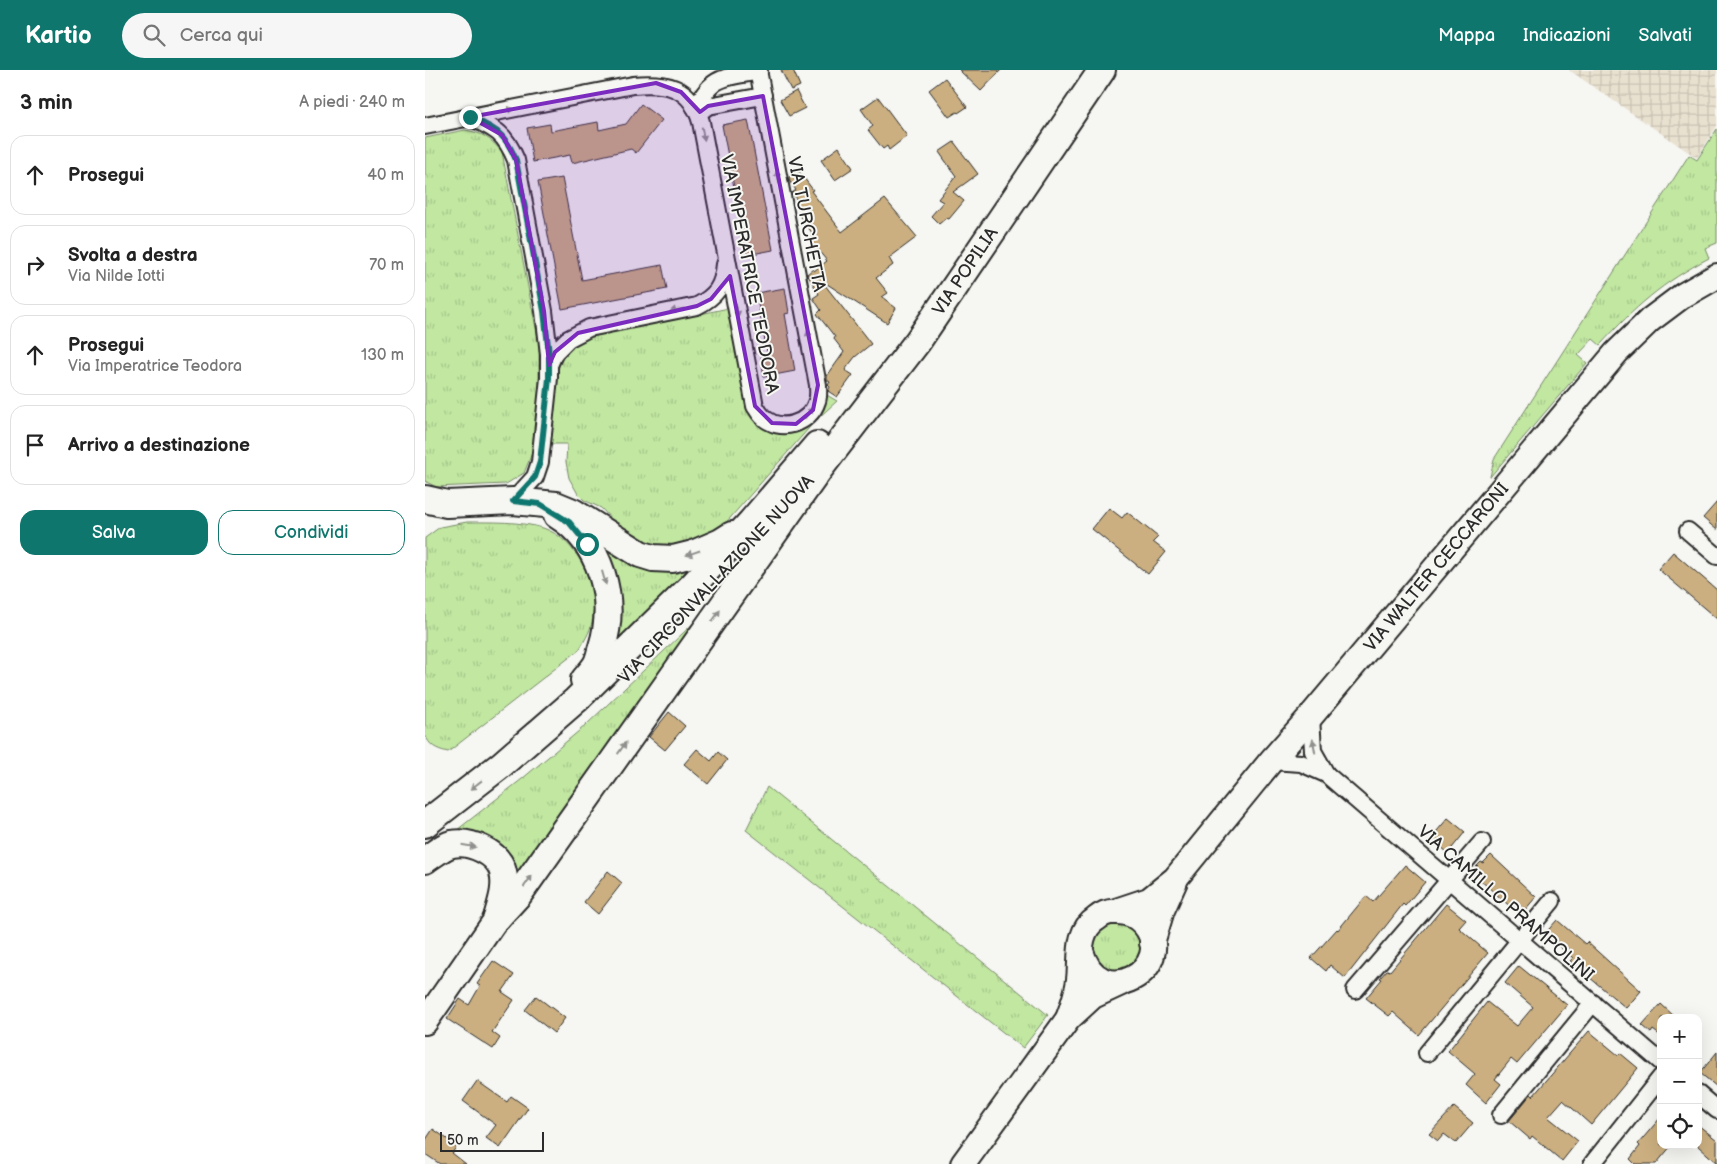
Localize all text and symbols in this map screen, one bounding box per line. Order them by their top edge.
search box [122,13,472,58]
text: Kartio [25,21,92,50]
icon: search [140,21,168,49]
text: Cerca qui [180,24,263,47]
text: Mappa [1438,25,1495,46]
text: Indicazioni [1523,25,1611,46]
text: Salvati [1639,25,1692,46]
text: 3 min [20,90,73,115]
text: A piedi · 240 m [299,93,405,112]
route end [459,106,482,129]
one-way arrow [500,106,515,114]
one-way arrow [699,126,707,142]
street label: VIA IMPERATRICE TEODORA [716,153,783,396]
street label: VIA TURCHETTA [783,155,830,294]
icon: ahead [21,161,49,189]
text: Prosegui [68,164,144,187]
text: 40 m [367,166,404,185]
one-way arrow [774,170,782,185]
street label: VIA POPILIA [928,223,1002,319]
text: Svolta a destra [68,244,198,267]
icon: right [21,251,49,279]
text: 70 m [369,256,404,275]
text: Via Nilde Iotti [68,267,165,286]
one-way arrow [733,303,741,319]
one-way arrow [669,307,685,315]
one-way arrow [804,328,812,344]
text: Prosegui [68,334,144,357]
icon: ahead [21,341,49,369]
text: 130 m [361,346,404,365]
text: Via Imperatrice Teodora [68,357,242,376]
one-way arrow [804,407,815,420]
icon: arrive [21,431,49,459]
text: Arrivo a destinazione [68,434,250,457]
street label: VIA CIRCONVALLAZIONE NUOVA [614,471,819,688]
street label: VIA WALTER CECCARONI [1360,479,1513,656]
button: Salva [20,510,208,555]
button: Condividi [218,510,405,555]
route start [576,533,599,556]
one-way arrow [685,549,700,557]
one-way arrow [600,571,608,586]
one-way arrow [710,610,721,623]
one-way arrow [1309,738,1317,754]
one-way arrow [617,742,627,755]
one-way arrow [469,780,483,790]
street label: VIA CAMILLO PRAMPOLINI [1413,821,1598,986]
one-way arrow [462,842,478,850]
one-way arrow [523,874,533,888]
map controls [1657,1014,1702,1149]
button: + [1657,1014,1702,1059]
button: − [1657,1059,1702,1104]
button: locate [1657,1104,1702,1149]
scale bar [440,1129,544,1152]
text: 50 m [447,1132,479,1149]

